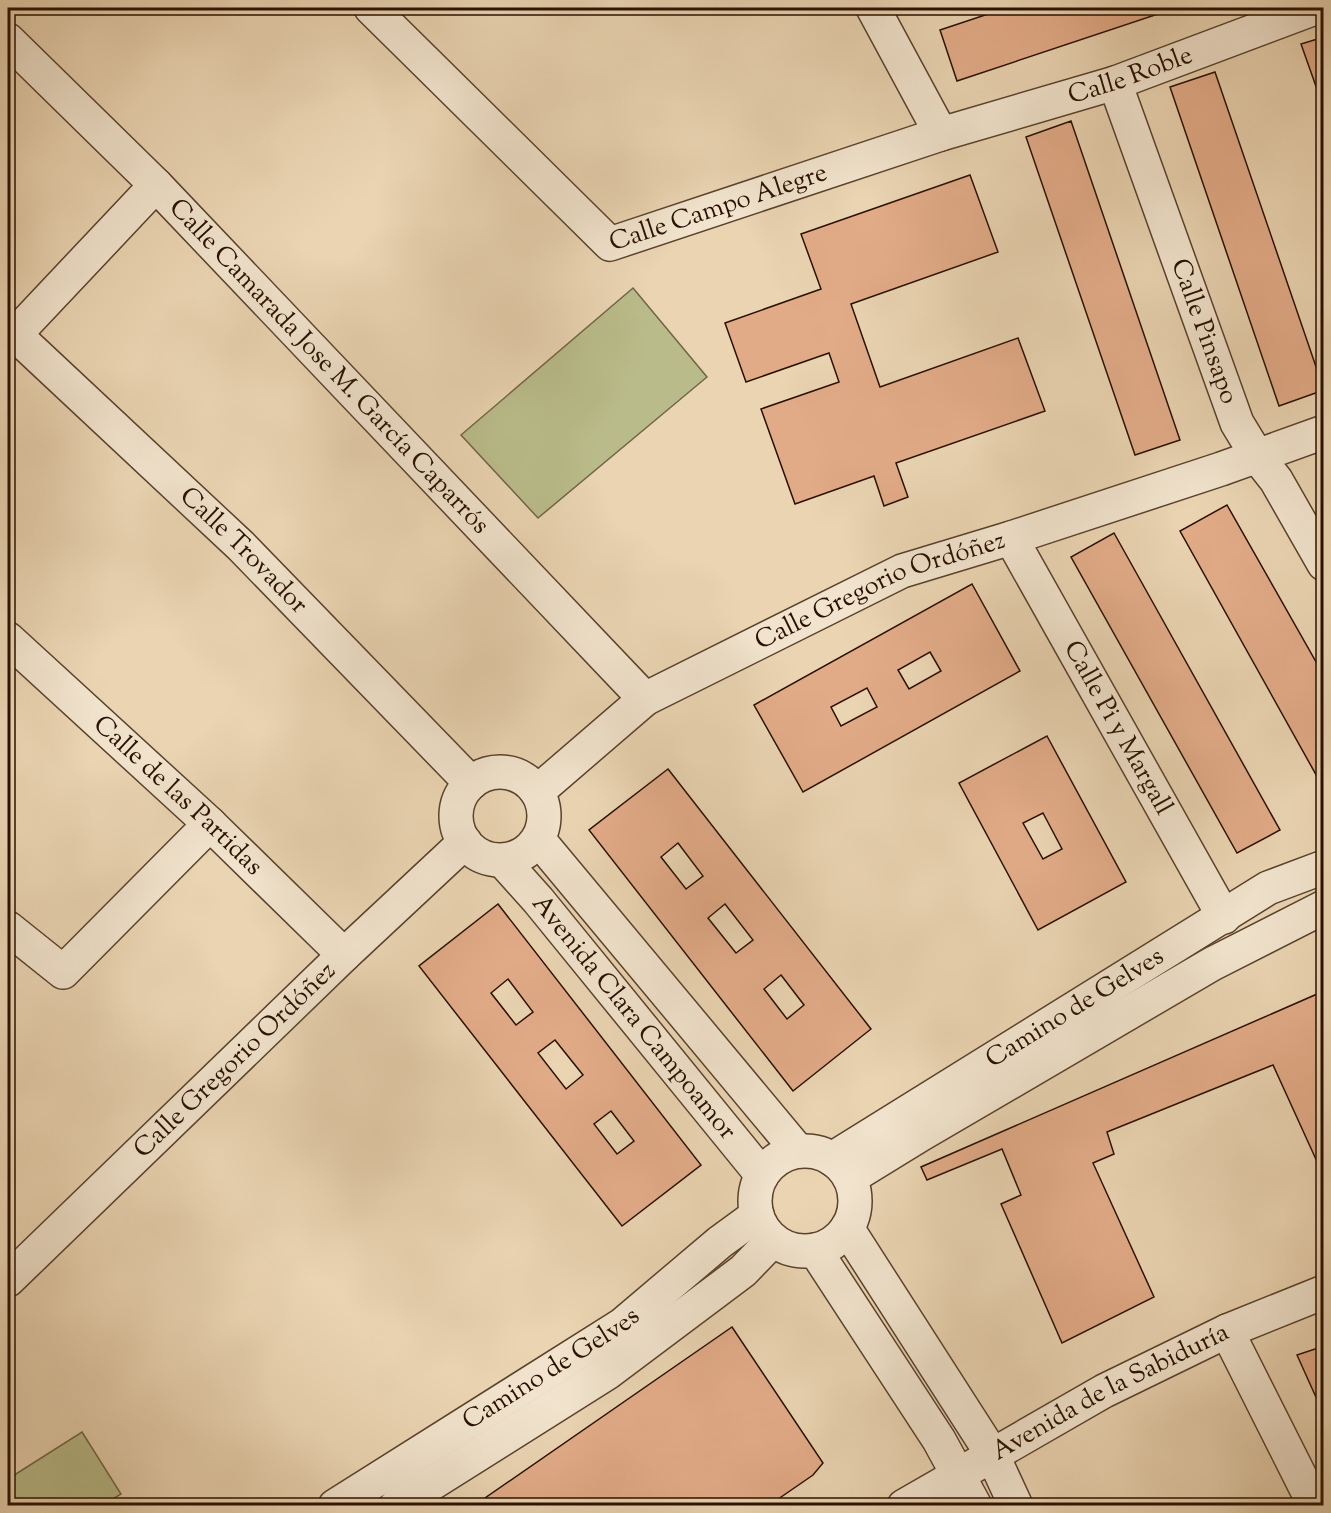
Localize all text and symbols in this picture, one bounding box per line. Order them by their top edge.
street label: Calle Roble [1064,37,1198,114]
street label: Calle Campo Alegre [605,155,832,261]
street label: Calle Camarada Jose M. García Caparrós [160,190,498,543]
street label: Calle Pinsapo [1161,254,1247,409]
street label: Calle Trovador [171,479,316,623]
street label: Calle Gregorio Ordóñez [749,522,1010,660]
street label: Calle Pi y Margall [1054,634,1182,822]
street label: Calle de las Partidas [85,707,271,884]
street label: Avenida Clara Campoamor [523,887,745,1148]
street label: Camino de Gelves [979,938,1171,1078]
street label: Calle Gregorio Ordóñez [126,953,345,1167]
street label: Camino de Gelves [455,1299,648,1439]
street label: Avenida de la Sabiduría [985,1314,1235,1470]

